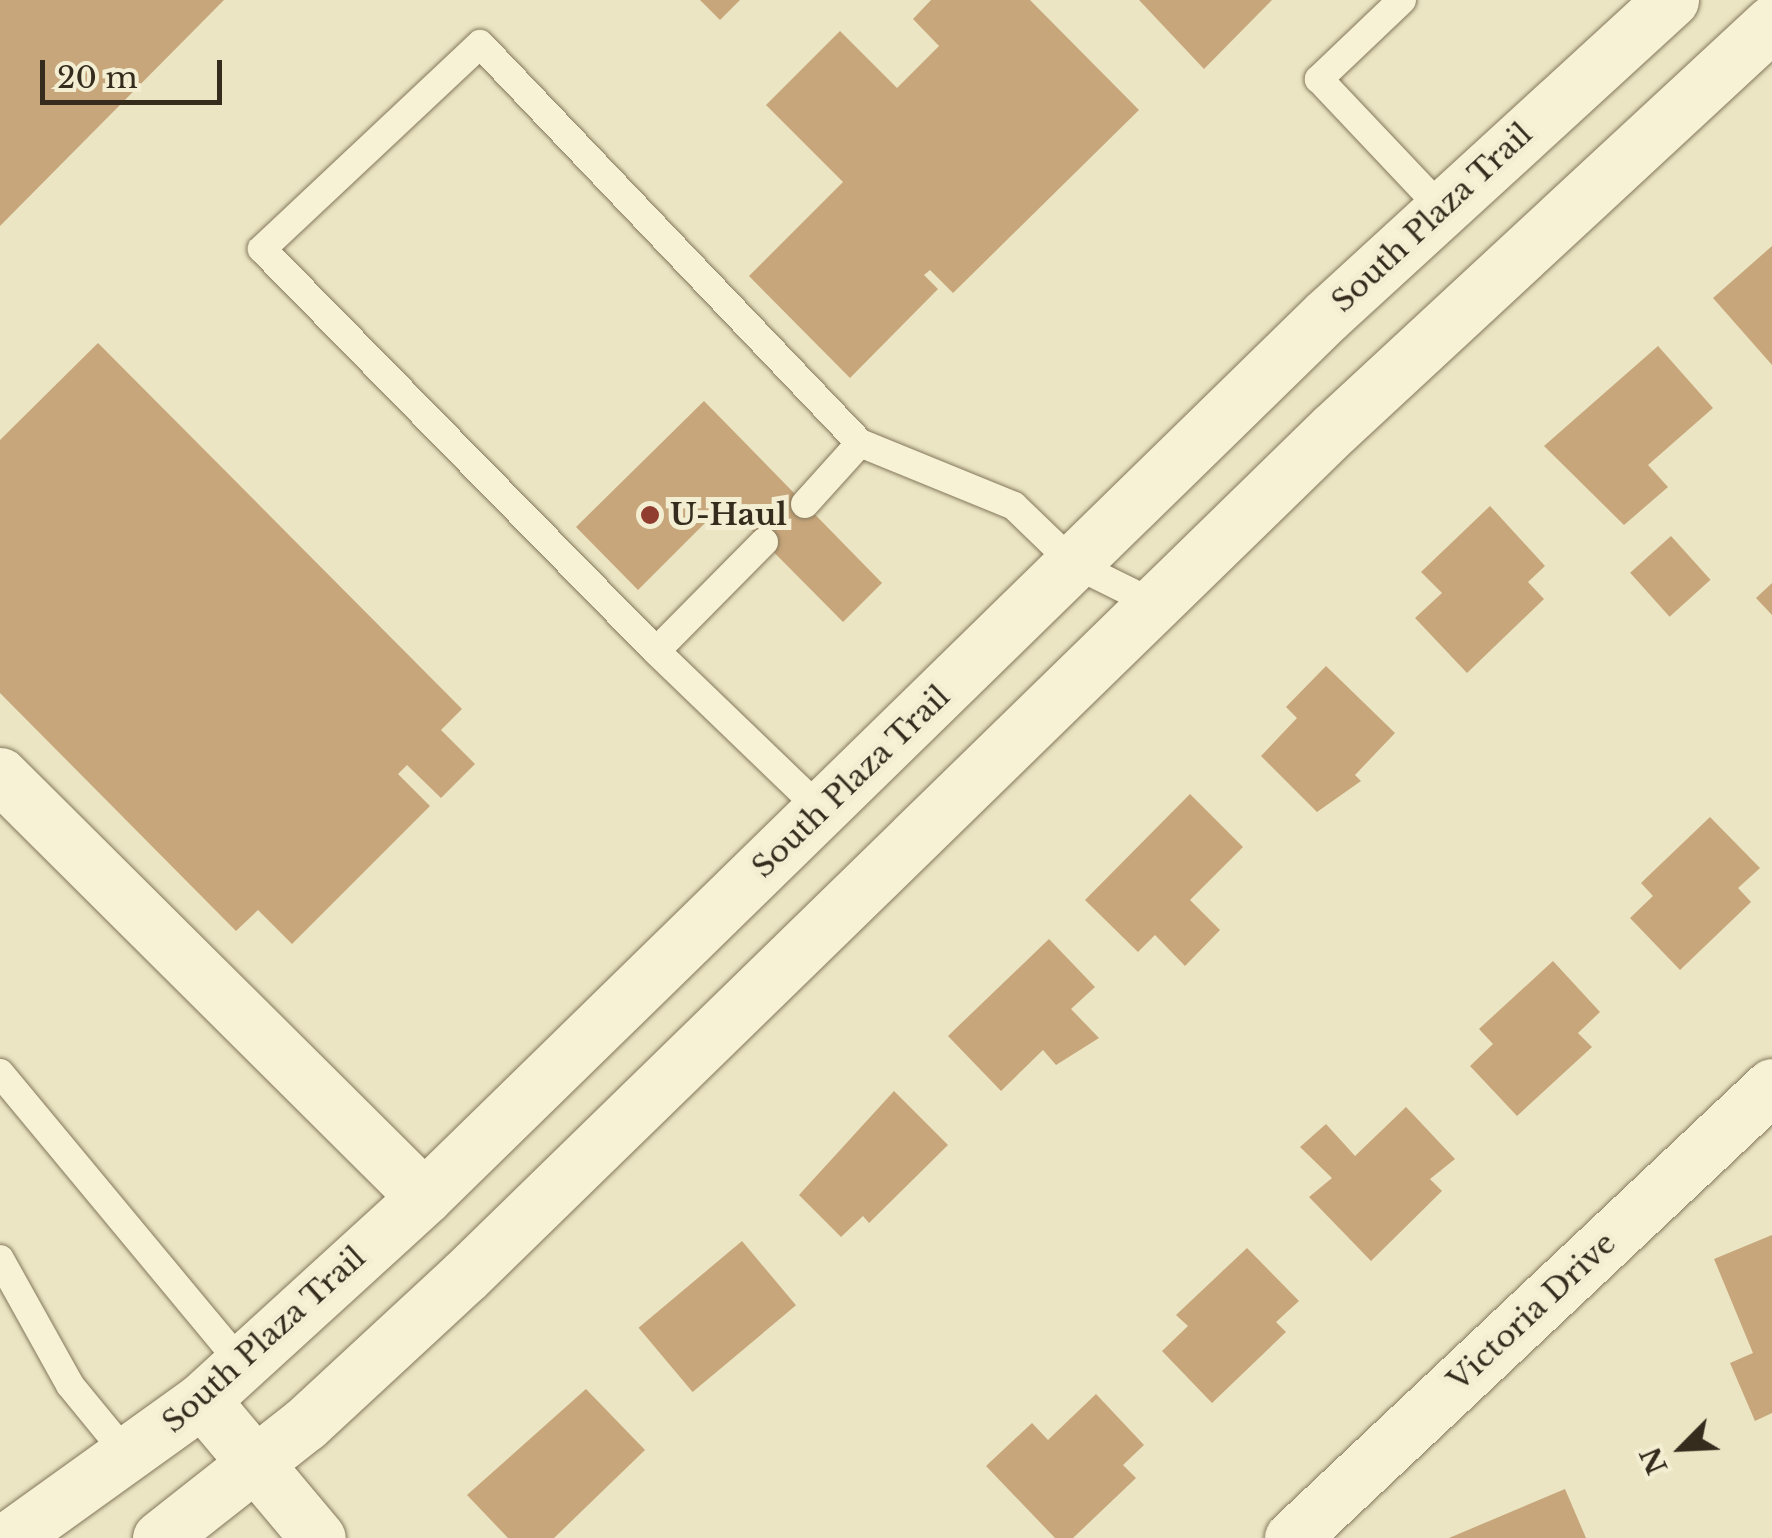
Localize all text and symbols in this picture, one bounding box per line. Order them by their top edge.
scale bar [45,40,228,102]
text: 20 m [57,59,138,96]
street label: South Plaza Trail [1324,116,1540,320]
place label: U-Haul [670,497,787,533]
marker: U-Haul [639,504,661,526]
street label: South Plaza Trail [744,678,958,886]
street label: Victoria Drive [1441,1225,1623,1399]
street label: South Plaza Trail [155,1239,373,1441]
north arrow [1632,1398,1732,1498]
text: N [1633,1441,1675,1480]

